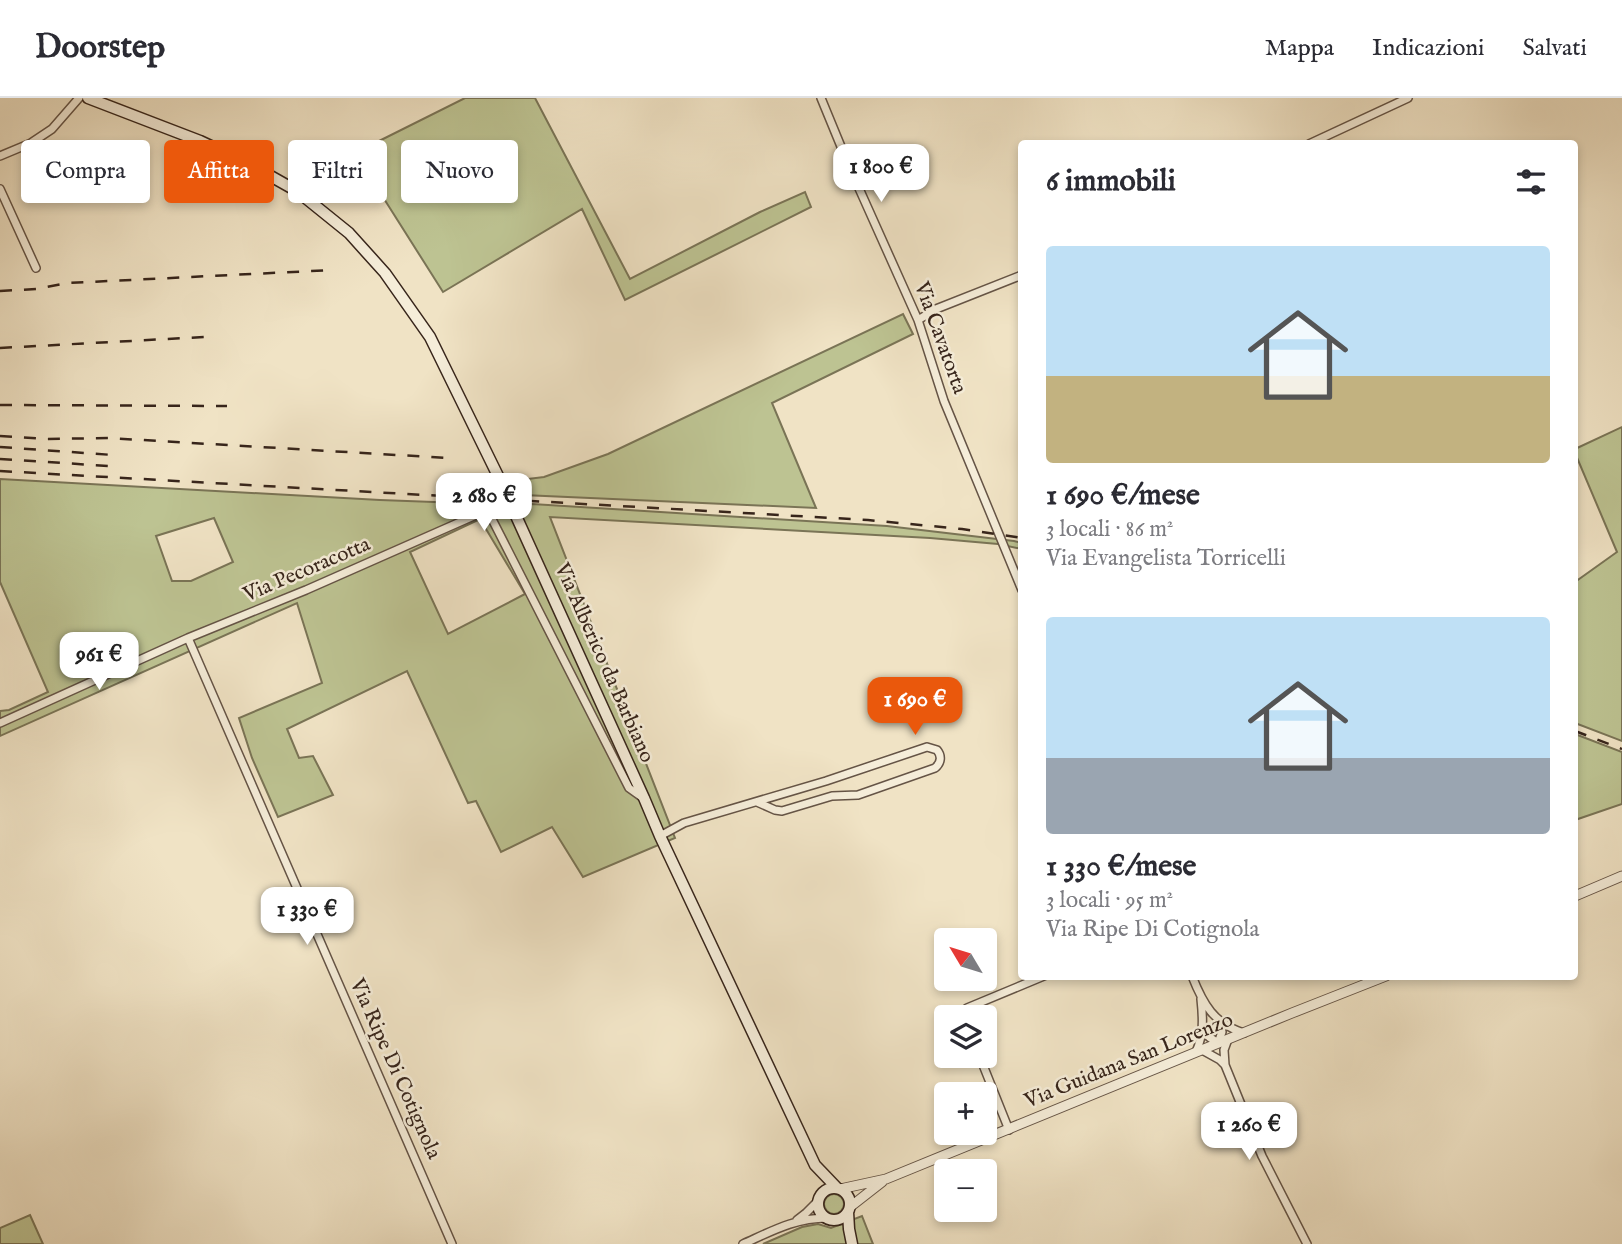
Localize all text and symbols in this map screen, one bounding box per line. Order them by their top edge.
text: Doorstep [35,27,165,69]
text: Mappa [1265,33,1334,64]
text: Indicazioni [1372,33,1484,64]
text: Salvati [1522,33,1587,64]
chip: Compra [21,140,150,203]
chip: Affitta [164,140,274,203]
chip: Filtri [288,140,387,203]
chip: Nuovo [401,140,518,203]
pin: 1 800 € [816,144,946,204]
text: 1 800 € [849,152,913,181]
text: 6 immobili [1046,163,1176,201]
icon: filters [1512,163,1550,201]
street label: Via Cavatorta [907,277,973,399]
icon: home [1235,292,1361,418]
pin: 2 680 € [419,474,549,533]
text: 1 690 €/mese [1046,477,1200,515]
text: 2 680 € [452,481,516,510]
text: 3 locali · 86 m² [1046,515,1173,544]
street label: Via Pecoracotta [238,531,375,609]
text: Via Evangelista Torricelli [1046,544,1286,573]
street label: Via Alberico da Barbiano [547,558,660,767]
pin: 961 € [50,632,148,692]
text: 961 € [76,640,122,669]
icon: home [1235,663,1361,789]
pin: 1 690 € [850,678,980,737]
text: 1 690 € [883,685,947,714]
text: 1 330 €/mese [1046,848,1196,886]
text: 3 locali · 95 m² [1046,886,1173,915]
pin: 1 330 € [242,888,372,947]
text: 1 330 € [277,895,337,924]
text: Via Ripe Di Cotignola [1046,915,1259,944]
north arrow [934,928,998,990]
map controls [934,928,997,1222]
street label: Via Ripe Di Cotignola [343,974,447,1164]
button: layers [934,1005,997,1068]
street label: Via Guidana San Lorenzo [1020,1007,1237,1116]
button: + [934,1082,997,1145]
pin: 1 260 € [1184,1102,1314,1162]
text: 1 260 € [1217,1110,1281,1139]
button: − [934,1159,997,1222]

